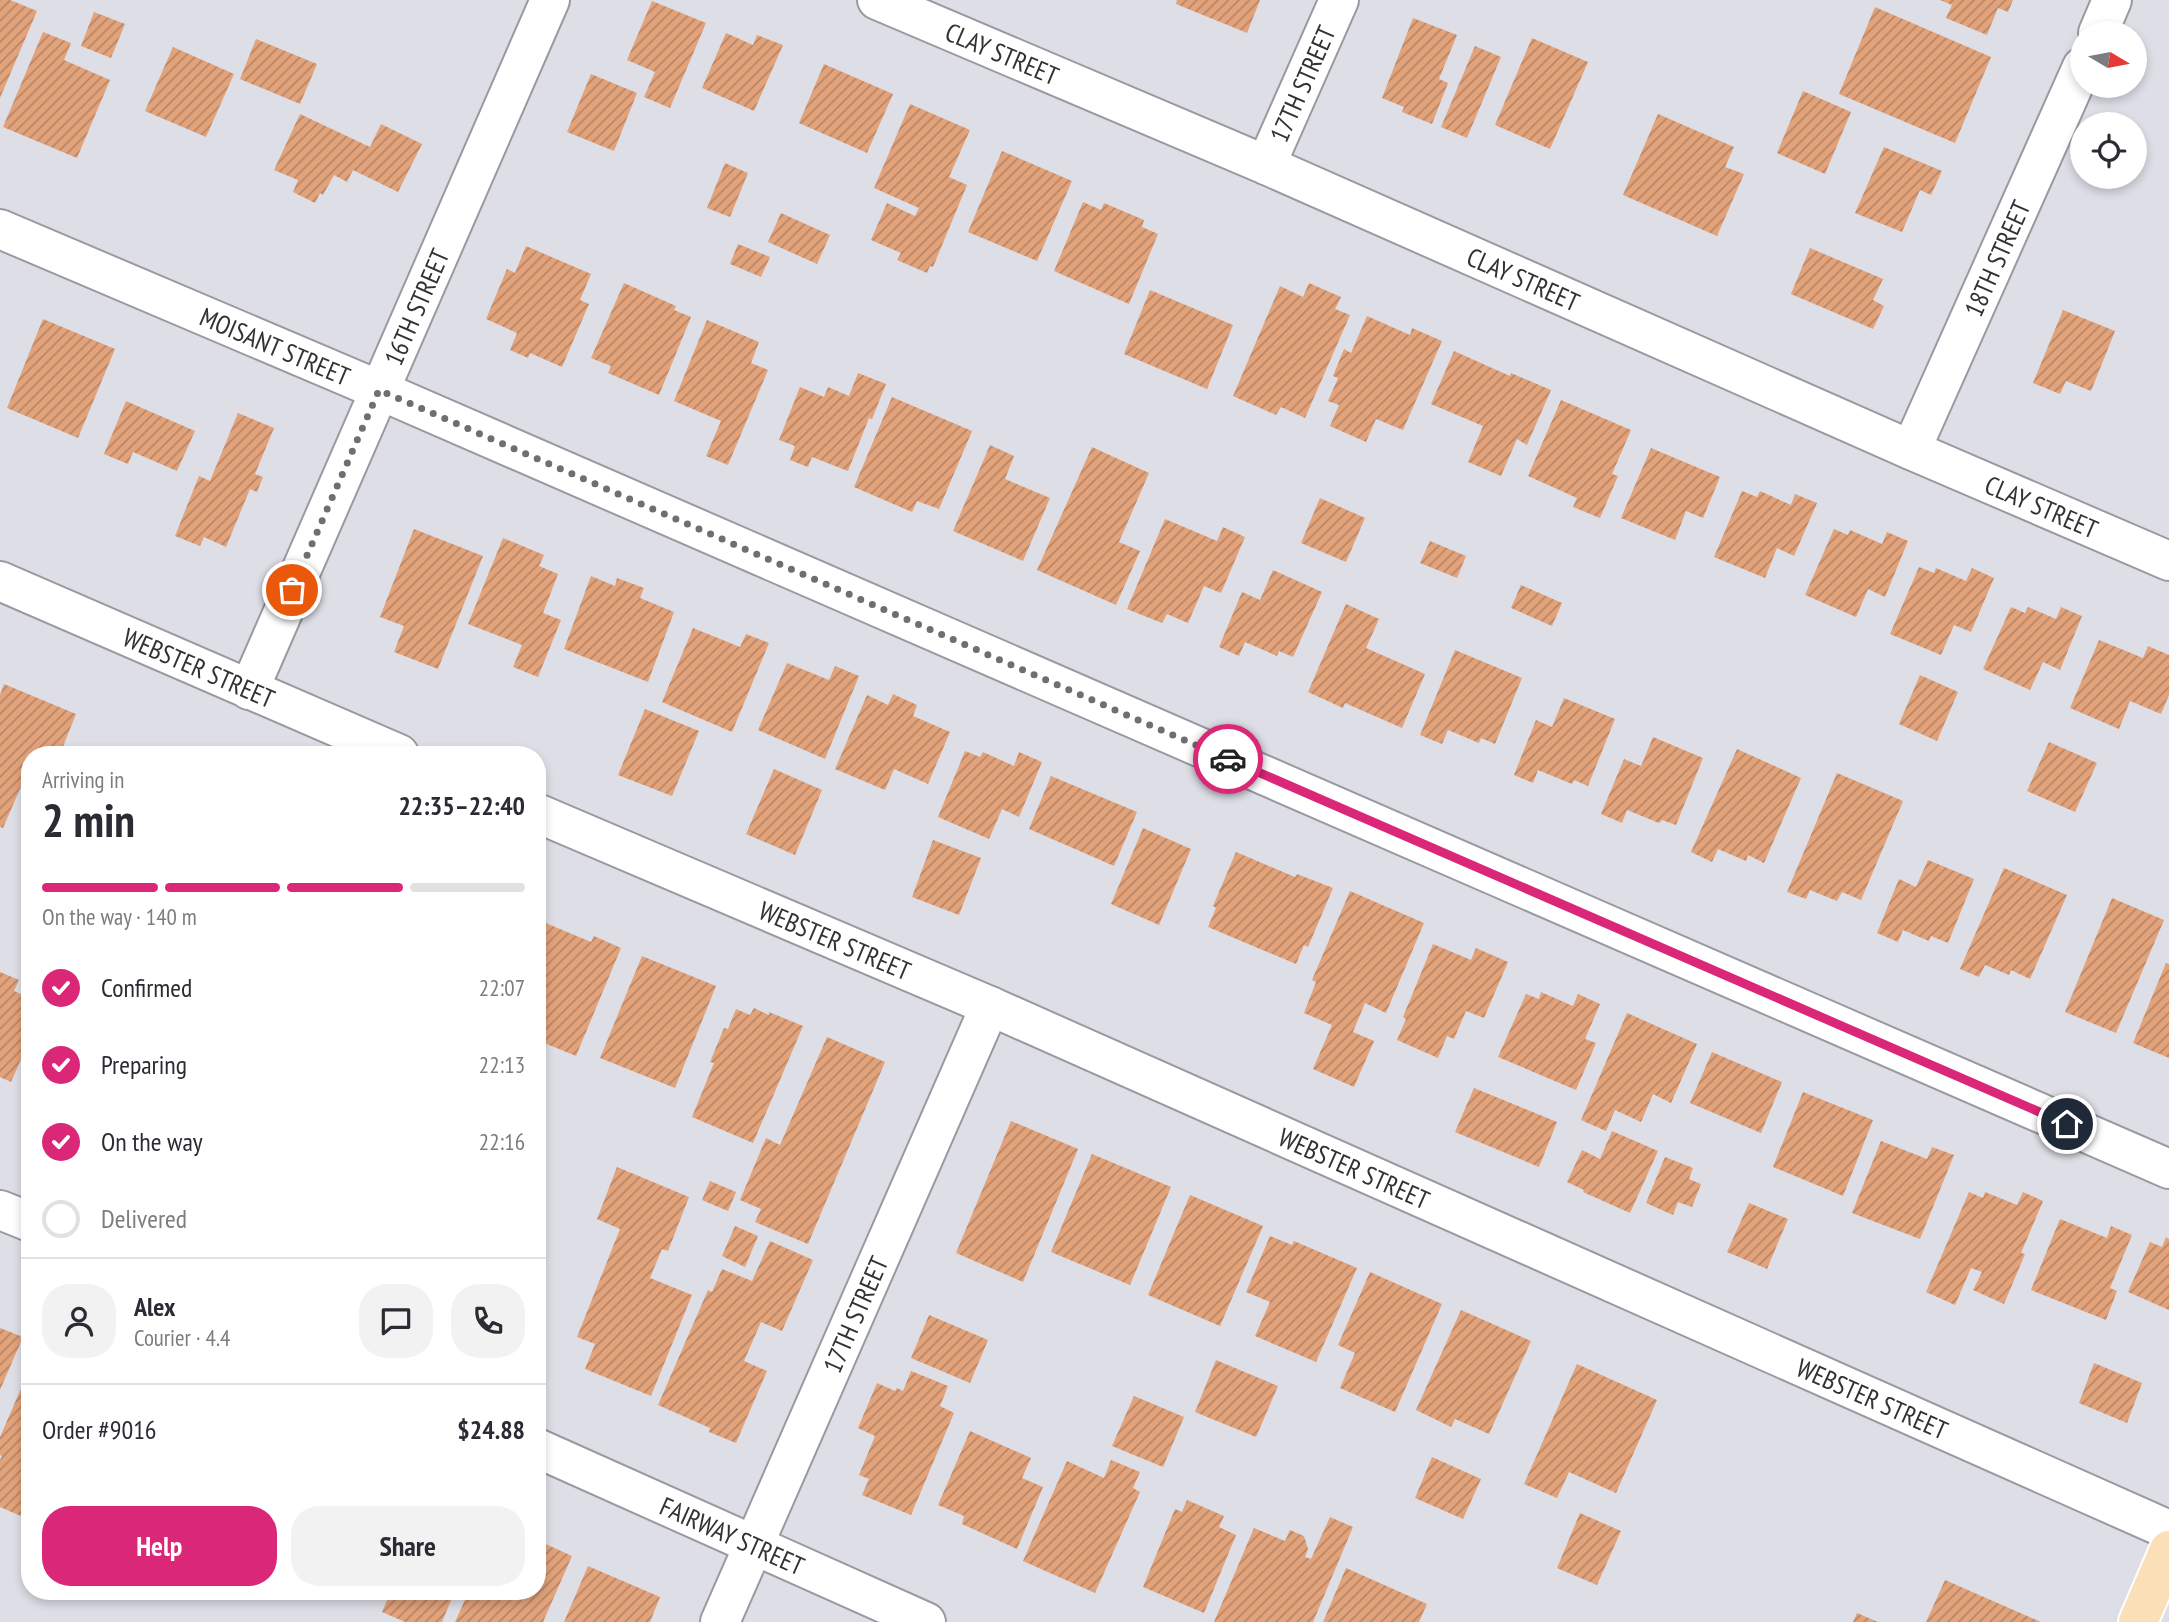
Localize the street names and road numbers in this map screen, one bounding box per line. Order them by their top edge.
street label: CLAY STREET [941,15,1064,92]
street label: 17TH STREET [1262,20,1342,147]
street label: 18TH STREET [1956,195,2037,321]
street label: CLAY STREET [1462,239,1585,318]
street label: 16TH STREET [376,243,456,370]
street label: MOISANT STREET [195,299,356,392]
street label: CLAY STREET [1980,467,2104,545]
street label: WEBSTER STREET [118,620,280,715]
street label: WEBSTER STREET [754,893,916,987]
street label: WEBSTER STREET [1274,1120,1435,1216]
street label: 17TH STREET [815,1251,895,1378]
street label: WEBSTER STREET [1792,1350,1953,1446]
street label: FAIRWAY STREET [655,1489,810,1582]

